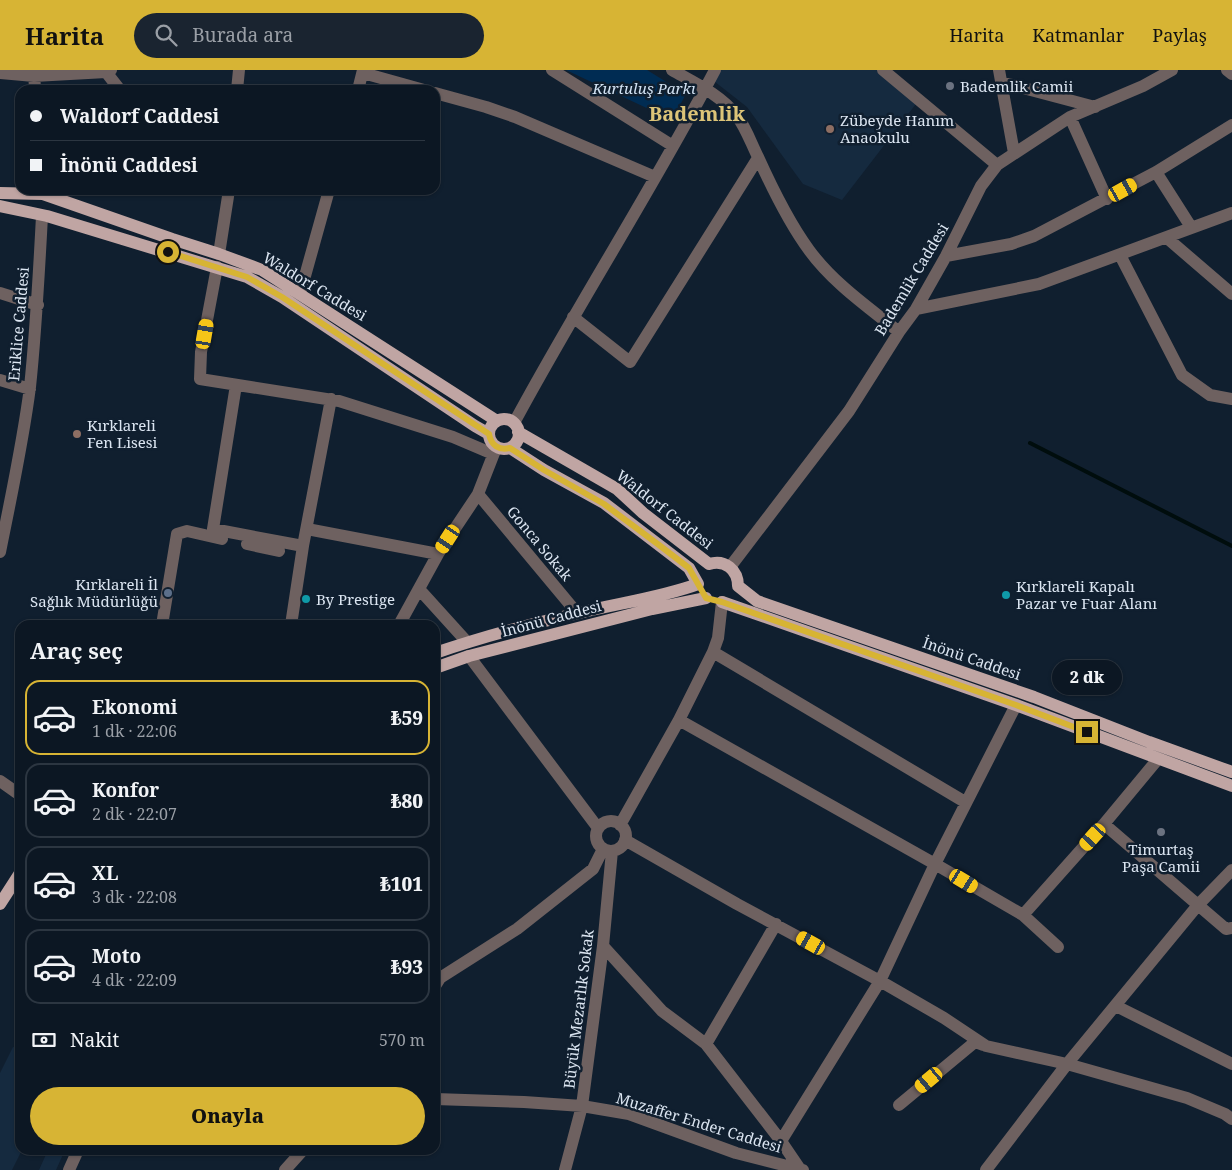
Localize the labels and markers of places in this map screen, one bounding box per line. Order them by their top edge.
place label: Bademlik Camii [960,76,1073,96]
marker: Bademlik Camii [944,80,956,92]
place label: Zübeyde Hanım Anaokulu [840,110,954,147]
marker: Zübeyde Hanım Anaokulu [824,123,836,135]
place label: Kırklareli Fen Lisesi [87,415,158,452]
marker: Kırklareli Fen Lisesi [71,428,83,440]
place label: Kırklareli İl Sağlık Müdürlüğü [30,574,158,611]
place label: Kırklareli Kapalı Pazar ve Fuar Alanı [1016,576,1157,613]
marker: Kırklareli İl Sağlık Müdürlüğü [162,587,174,599]
place label: By Prestige [316,589,395,609]
marker: Kırklareli Kapalı Pazar ve Fuar Alanı [1000,589,1012,601]
marker: By Prestige [300,593,312,605]
marker: Timurtaş Paşa Camii [1155,826,1167,838]
place label: Timurtaş Paşa Camii [1122,839,1200,876]

